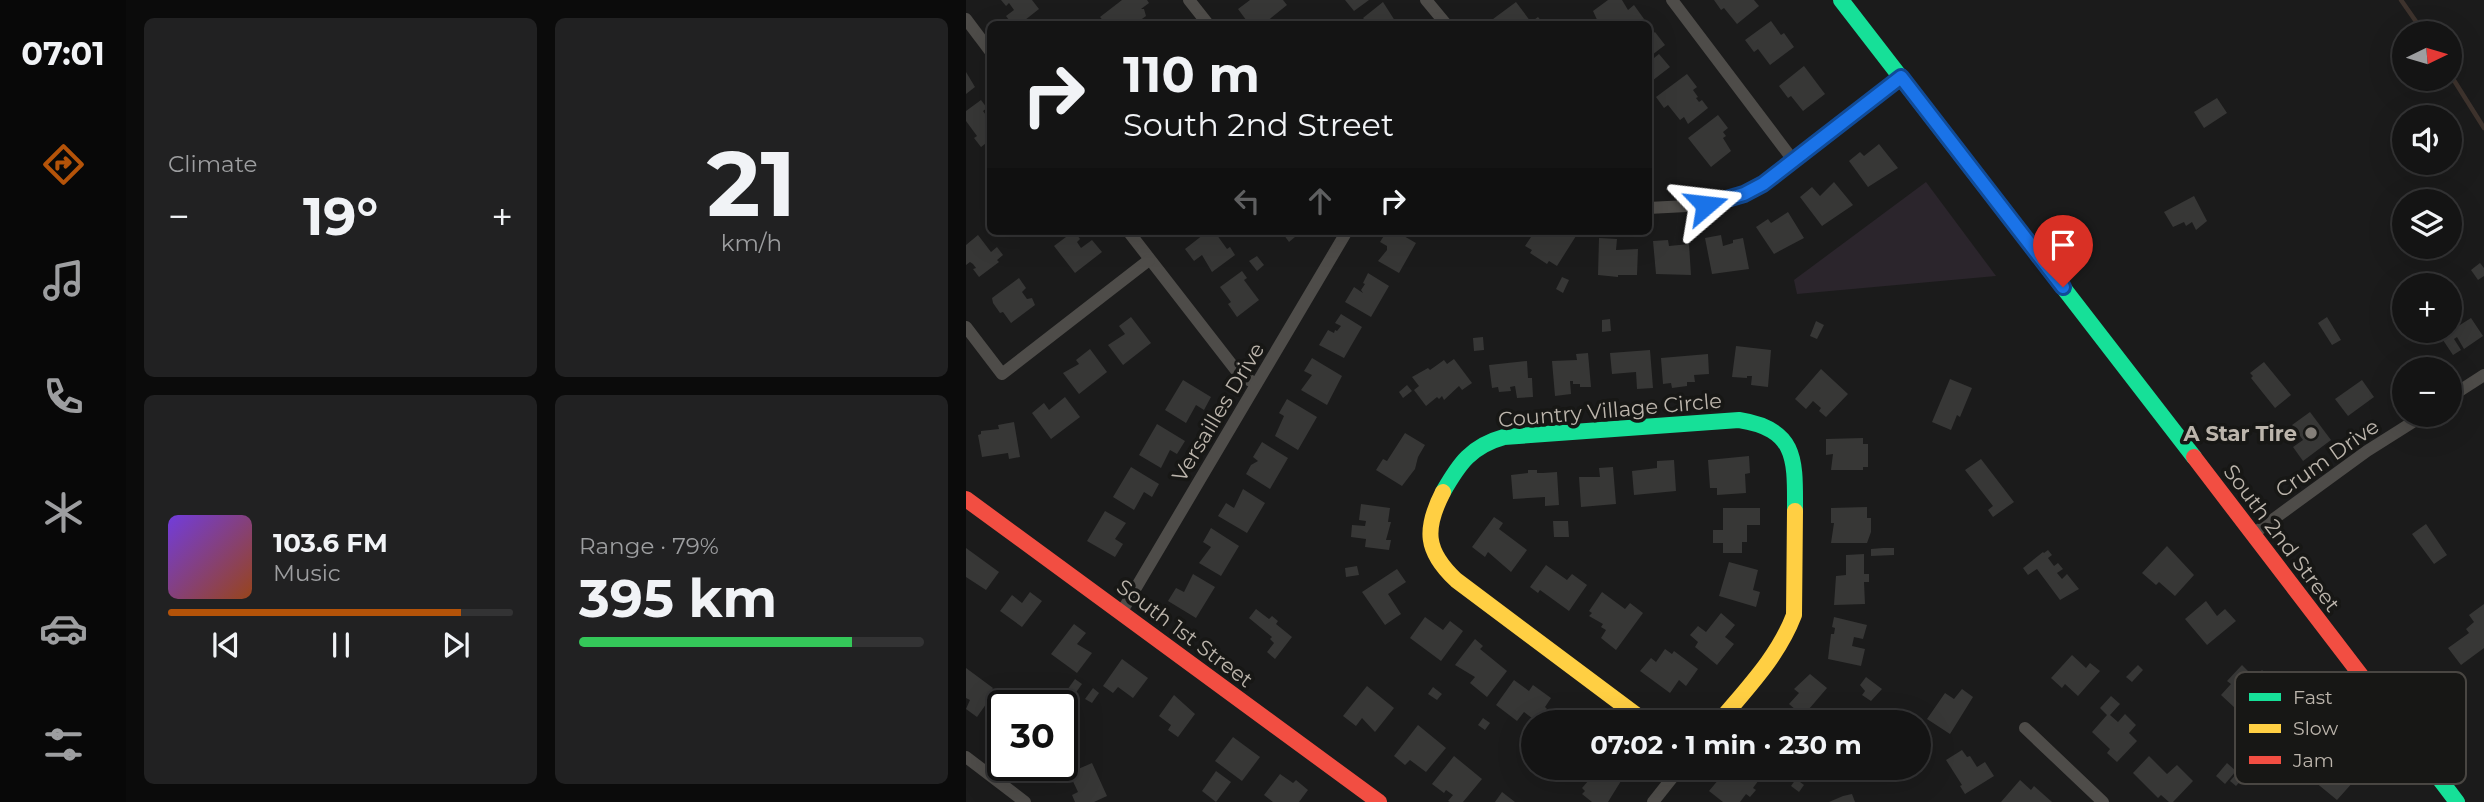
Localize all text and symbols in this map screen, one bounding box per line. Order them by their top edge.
north arrow [2392,21,2462,91]
map controls [2392,21,2462,427]
text: 07:01 [21,34,105,73]
text: 110 m [1123,45,1260,104]
icon: right [1008,49,1099,140]
text: South 2nd Street [1123,105,1394,144]
button: sound [2392,105,2462,175]
text: 21 [707,128,796,239]
icon: directions [39,140,88,189]
text: Climate [168,150,257,178]
position arrow [1669,168,1743,242]
icon: left [1228,182,1266,220]
icon: ahead [1301,182,1339,220]
icon: right [1374,182,1412,220]
text: 19° [303,185,378,248]
button: layers [2392,189,2462,259]
text: − [168,193,190,240]
text: + [491,193,513,240]
pin [2033,215,2093,287]
icon: arrive [2044,226,2082,264]
text: km/h [721,229,782,257]
icon: music [39,256,88,305]
button: + [2392,273,2462,343]
street label: Versailles Drive [1167,338,1269,486]
button: − [2392,357,2462,427]
icon: phone [39,372,88,421]
street label: Country Village Circle [1497,388,1723,432]
street label: Crum Drive [2271,413,2383,503]
place label: A Star Tire [2182,421,2297,446]
marker: A Star Tire [2303,425,2319,441]
street label: South 2nd Street [2219,459,2345,617]
icon: climate [39,488,88,537]
text: 103.6 FM [273,527,388,559]
text: Range · 79% [579,532,719,560]
text: Music [273,559,341,587]
text: 395 km [579,567,777,630]
street label: South 1st Street [1112,574,1258,692]
icon: car [39,604,88,653]
icon: previous [207,626,245,664]
icon: pause [322,626,360,664]
icon: next [437,626,475,664]
legend [2235,672,2466,784]
text: Fast [2293,686,2333,709]
speed limit sign: 30 [987,690,1078,781]
text: Slow [2293,717,2338,740]
icon: filters [39,720,88,769]
text: 07:02 · 1 min · 230 m [1590,729,1862,761]
text: Jam [2292,749,2334,772]

